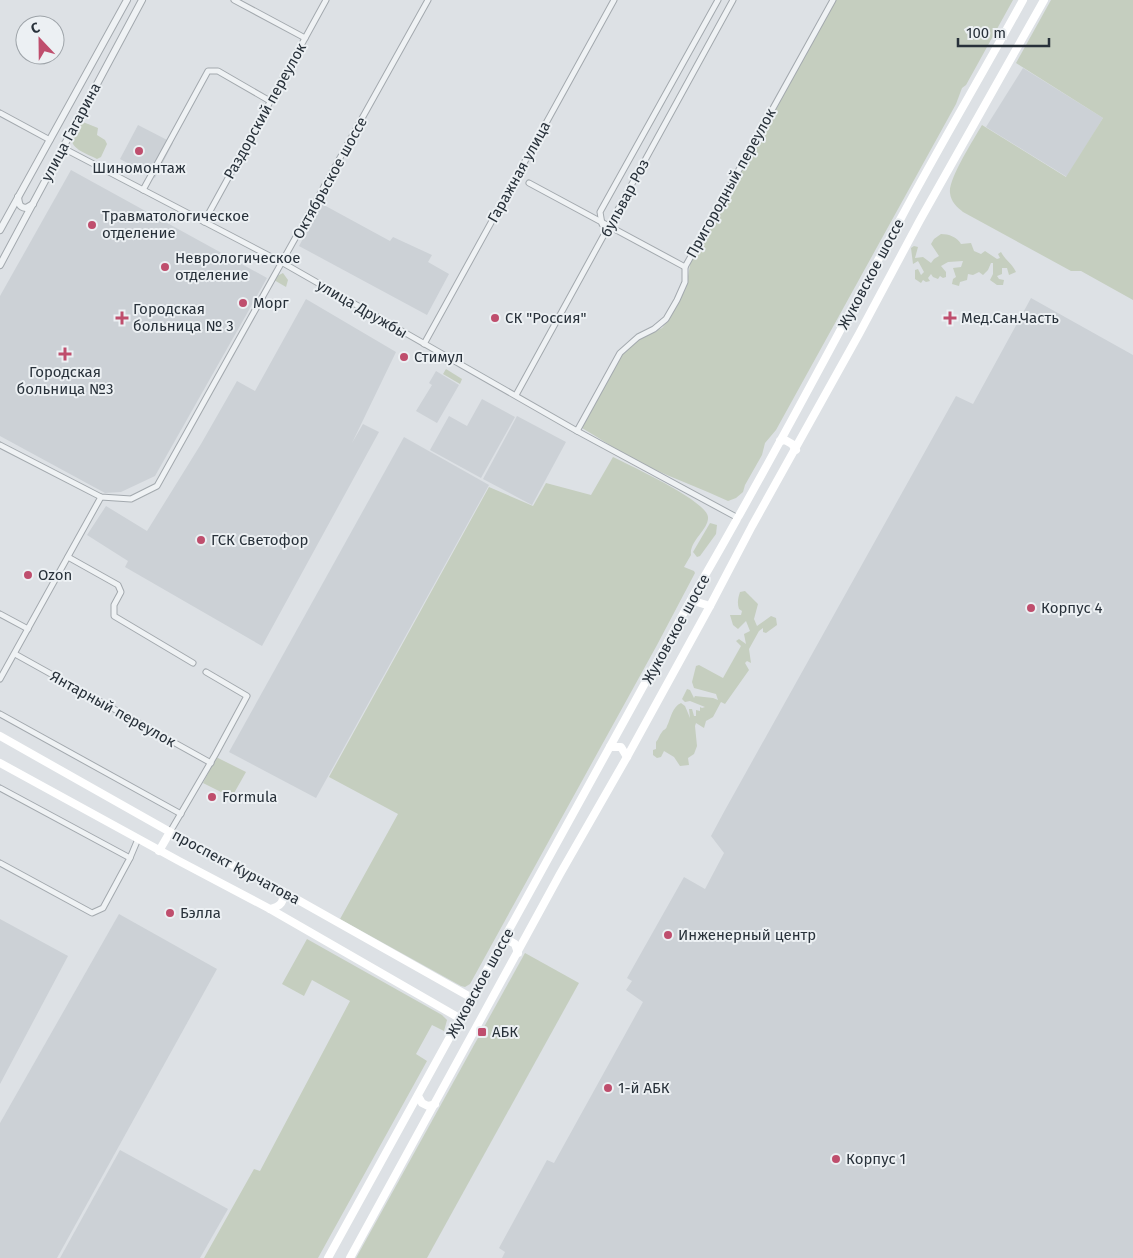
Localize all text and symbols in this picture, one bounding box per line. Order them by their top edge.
north arrow [15,15,65,65]
scale bar [958,15,1049,47]
text: С [28,19,42,38]
text: 100 m [966,24,1006,42]
street label: Раздорский переулок [220,40,310,182]
street label: улица Гагарина [37,80,105,184]
street label: Пригородный переулок [682,105,780,261]
street label: Октябрьское шоссе [289,114,371,242]
street label: Гаражная улица [484,118,554,226]
marker: Шиномонтаж [133,145,145,157]
street label: бульвар Роз [597,156,653,240]
place label: Шиномонтаж [92,159,186,177]
place label: Травматологическое отделение [102,207,249,242]
street label: Жуковское шоссе [834,216,908,332]
marker: Травматологическое отделение [86,219,98,231]
place label: Неврологическое отделение [175,249,300,284]
marker: Неврологическое отделение [159,261,171,273]
street label: улица Дружбы [314,276,410,342]
place label: Морг [253,294,289,312]
marker: Морг [237,297,249,309]
place label: Городская больница № 3 [133,300,234,335]
place label: СК "Россия" [505,309,587,327]
place label: Мед.Сан.Часть [961,309,1059,327]
marker: Городская больница № 3 [115,311,129,325]
marker: Мед.Сан.Часть [943,311,957,325]
marker: СК "Россия" [489,312,501,324]
marker: Городская больница №3 [58,347,72,361]
place label: Стимул [414,348,463,366]
marker: Стимул [398,351,410,363]
place label: Городская больница №3 [17,363,113,398]
place label: ГСК Светофор [211,531,308,549]
marker: ГСК Светофор [195,534,207,546]
place label: Ozon [38,566,72,584]
marker: Ozon [22,569,34,581]
street label: Жуковское шоссе [638,571,714,687]
place label: Корпус 4 [1041,599,1103,617]
marker: Корпус 4 [1025,602,1037,614]
street label: Янтарный переулок [47,667,179,751]
place label: Formula [222,788,277,806]
marker: Formula [206,791,218,803]
street label: проспект Курчатова [169,826,303,908]
place label: Бэлла [180,904,221,922]
marker: Бэлла [164,907,176,919]
street label: Жуковское шоссе [442,925,518,1041]
place label: Инженерный центр [678,926,816,944]
marker: Инженерный центр [662,929,674,941]
place label: АБК [492,1023,518,1041]
marker: АБК [476,1026,488,1038]
place label: 1-й АБК [618,1079,670,1097]
marker: 1-й АБК [602,1082,614,1094]
place label: Корпус 1 [846,1150,906,1168]
marker: Корпус 1 [830,1153,842,1165]

